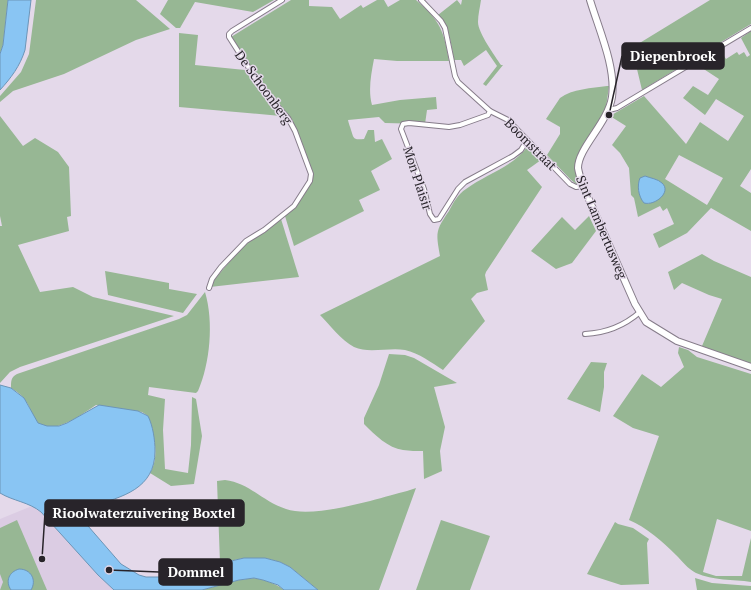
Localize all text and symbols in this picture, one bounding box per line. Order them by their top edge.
callout: Diepenbroek [622,43,724,69]
street label: De Schoonberg [231,46,297,128]
text: Diepenbroek [630,46,717,65]
street label: Boomstraat [501,114,561,174]
street label: Mon Plaisir [399,144,437,212]
street label: Sint Lambertusweg [572,173,632,282]
callout: Rioolwaterzuivering Boxtel [45,500,244,526]
text: Rioolwaterzuivering Boxtel [52,503,236,522]
callout: Dommel [159,559,232,585]
text: Dommel [168,562,225,581]

